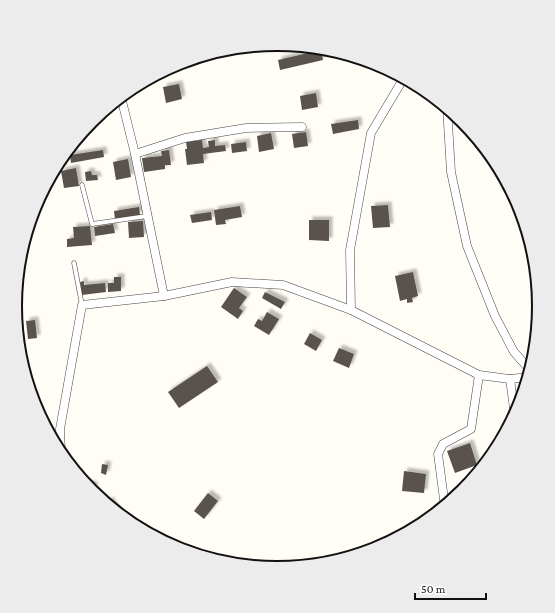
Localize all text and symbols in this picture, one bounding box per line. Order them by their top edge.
scale bar [415,575,486,601]
text: 50 m [421,582,446,596]

